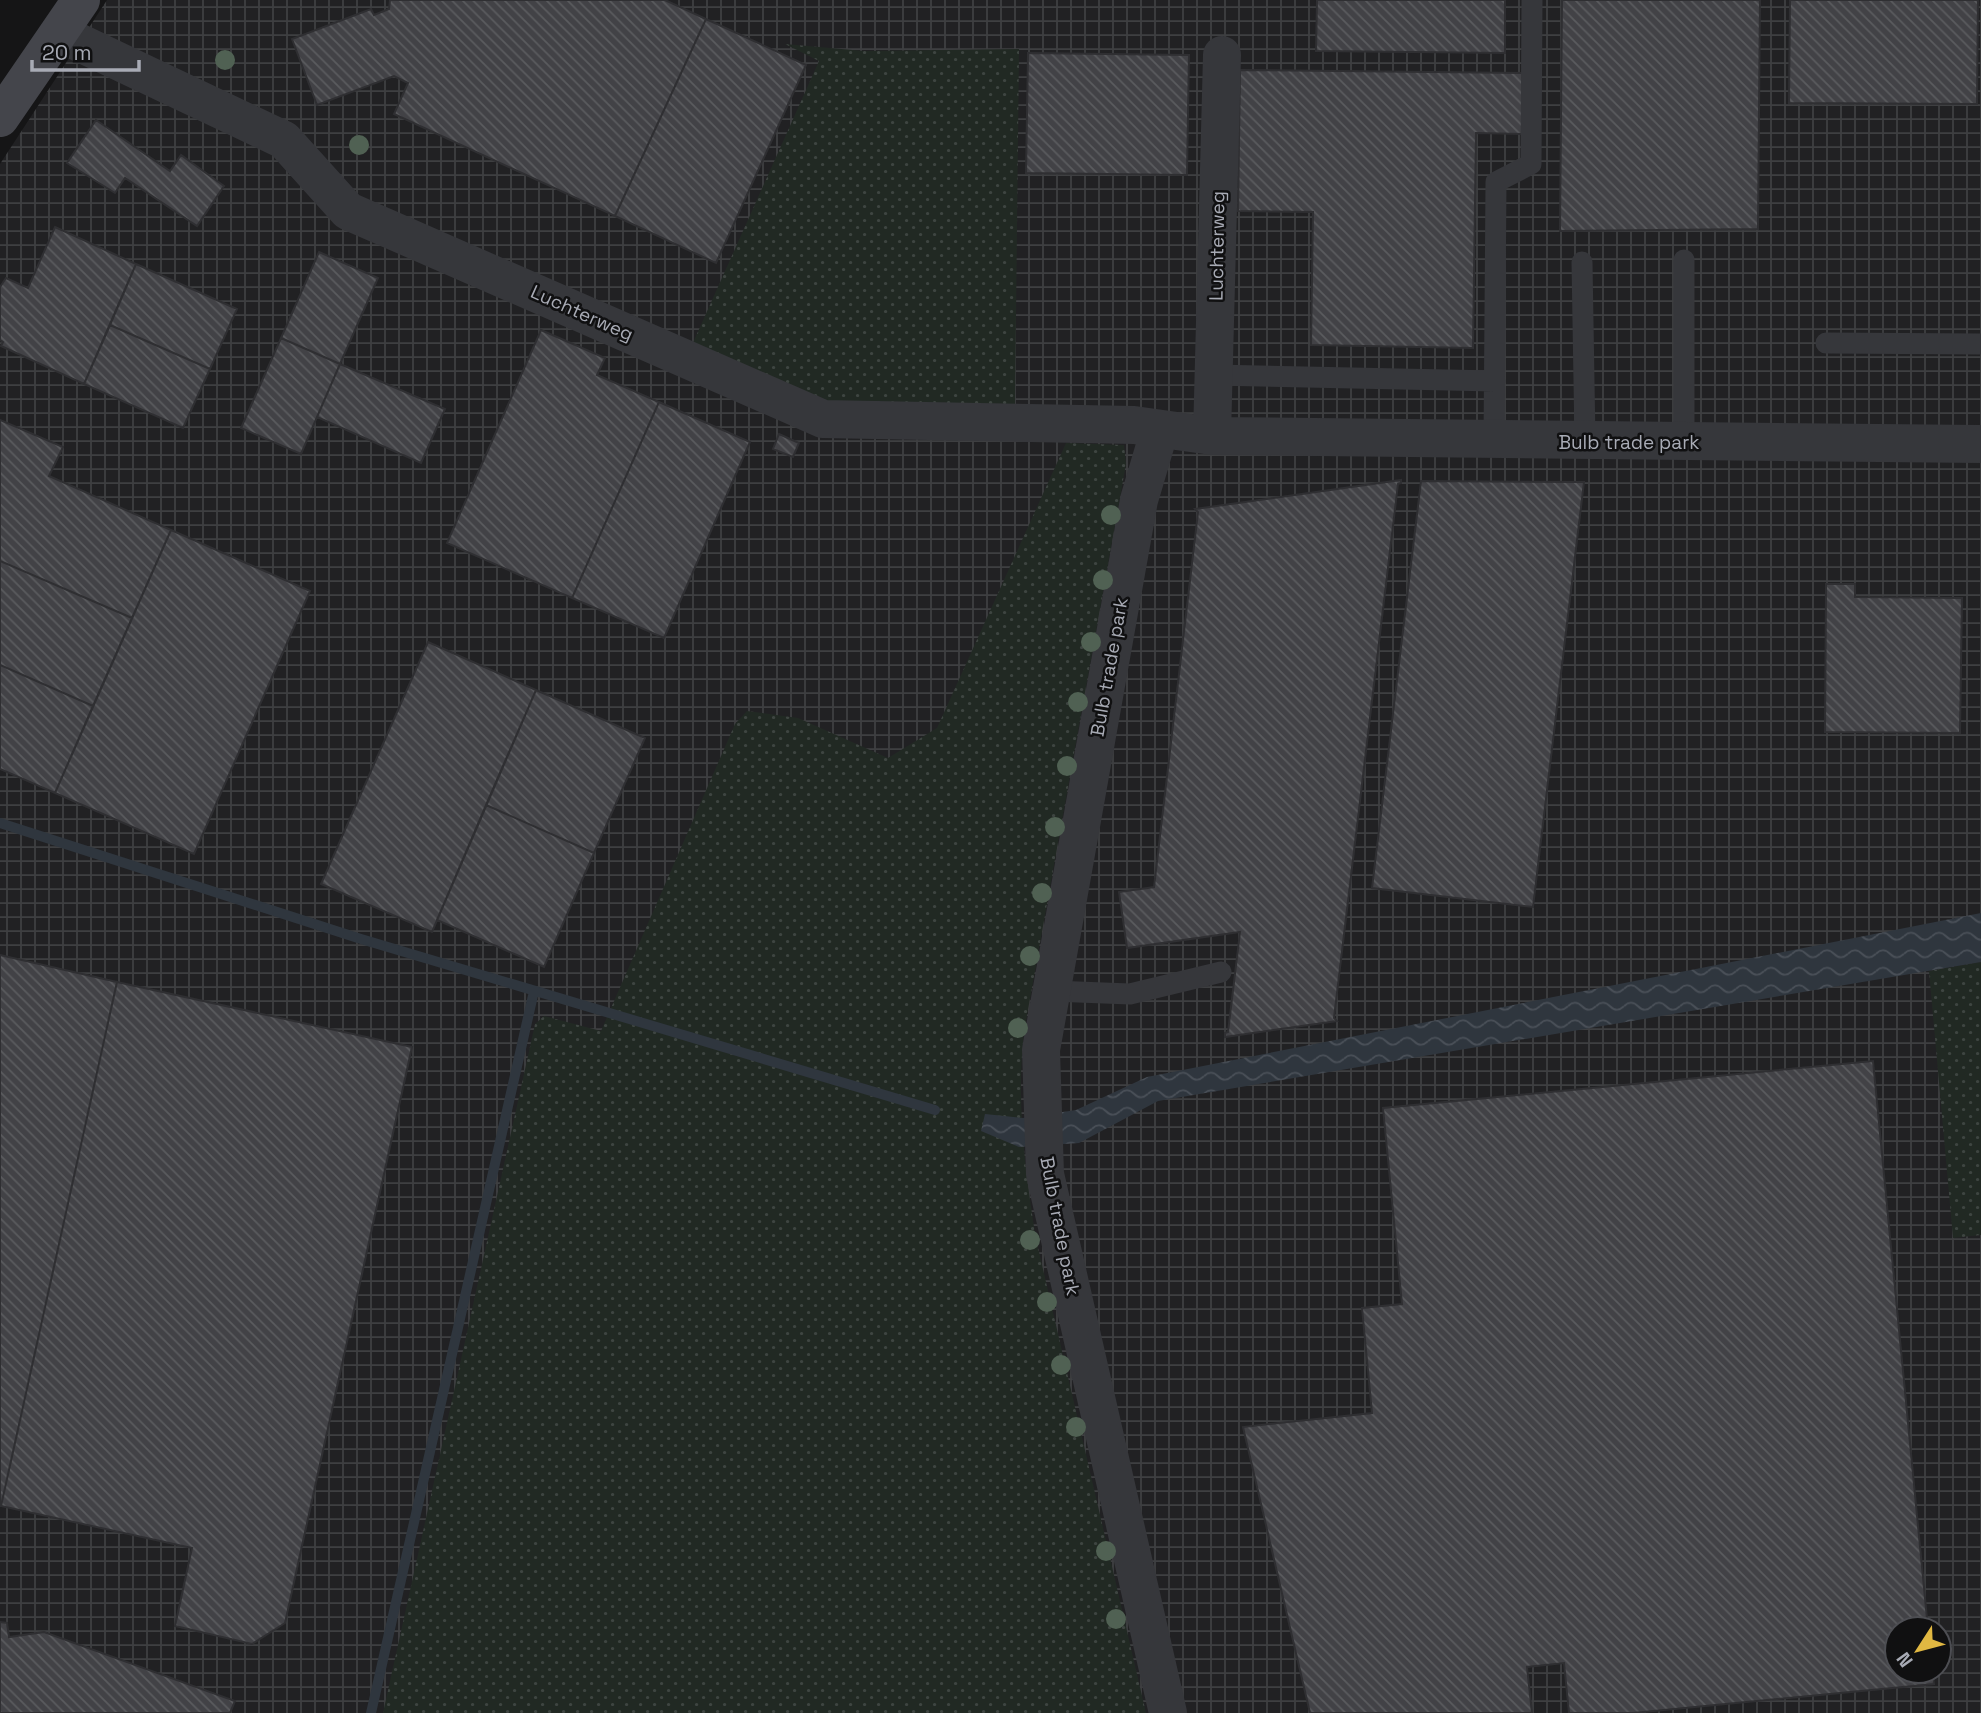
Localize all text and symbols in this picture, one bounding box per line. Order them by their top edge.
scale bar [32,28,138,72]
text: 20 m [42,39,92,66]
street label: Luchterweg [1204,191,1230,301]
street label: Luchterweg [527,279,637,347]
street label: Bulb trade park [1558,430,1700,455]
street label: Bulb trade park [1084,595,1134,739]
street label: Bulb trade park [1034,1154,1086,1298]
north arrow [1883,1615,1953,1685]
text: N [1891,1647,1919,1672]

